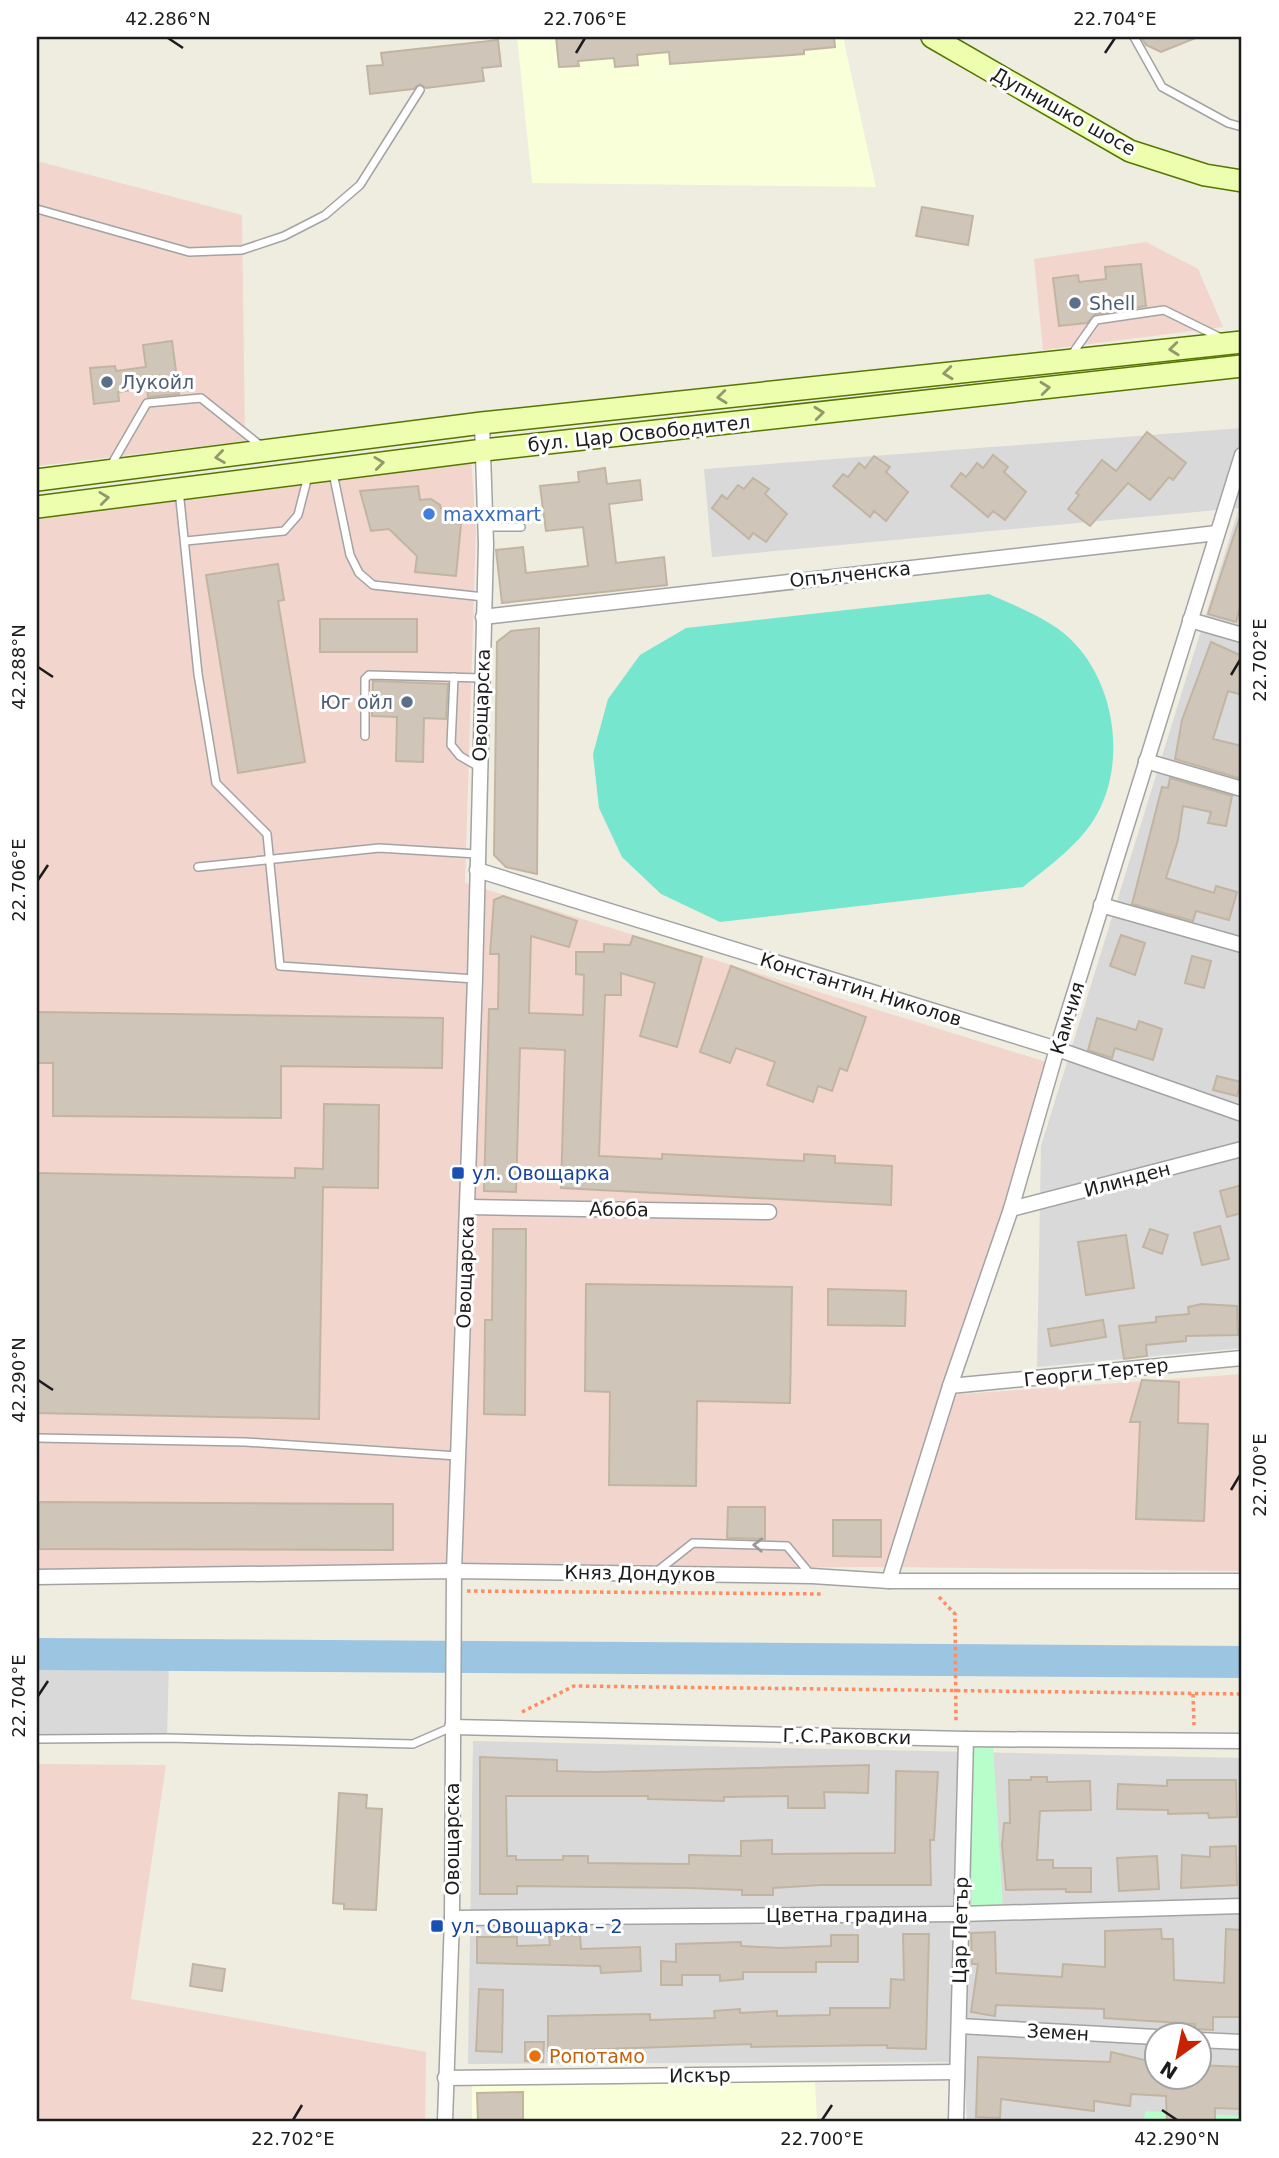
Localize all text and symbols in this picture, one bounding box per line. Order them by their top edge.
text: 42.286°N [125,8,211,29]
text: 22.706°E [543,8,627,29]
text: 22.704°E [1073,8,1157,29]
street label: Дупнишко шосе [988,62,1140,160]
place label: Shell [1089,292,1135,314]
marker: Shell [1067,295,1083,311]
one-way arrow [1169,341,1180,356]
one-way arrow [942,365,953,380]
place label: Лукойл [121,371,194,393]
marker: Лукойл [99,374,115,390]
one-way arrow [1040,380,1051,395]
one-way arrow [716,390,728,405]
one-way arrow [813,405,825,420]
street label: бул. Цар Освободител [527,410,751,456]
one-way arrow [215,450,226,465]
one-way arrow [373,456,385,471]
one-way arrow [99,491,110,506]
place label: maxxmart [443,503,541,525]
marker: maxxmart [421,506,437,522]
street label: Опълченска [788,557,912,591]
text: 22.702°E [1249,618,1270,702]
text: 42.288°N [8,624,29,710]
street label: Овощарска [468,648,494,762]
place label: Юг ойл [320,691,393,713]
marker: Юг ойл [399,694,415,710]
text: 22.706°E [8,838,29,922]
street label: Константин Николов [758,948,964,1030]
street label: Камчия [1046,979,1088,1057]
street label: Илинден [1081,1157,1173,1201]
place label: ул. Овощарка [472,1162,610,1184]
marker: ул. Овощарка [450,1165,466,1181]
street label: Абоба [589,1197,649,1221]
street label: Овощарска [452,1215,478,1329]
text: 42.290°N [8,1337,29,1423]
street label: Георги Тертер [1022,1353,1170,1391]
text: 22.700°E [1249,1433,1270,1517]
one-way arrow [752,1537,763,1552]
street label: Княз Дондуков [564,1561,716,1585]
text: 22.704°E [8,1654,29,1738]
street label: Г.С.Раковски [783,1724,911,1748]
street label: Овощарска [441,1783,463,1895]
street label: Цар Петър [948,1876,972,1984]
street label: Цветна градина [766,1904,928,1926]
place label: ул. Овощарка – 2 [451,1915,623,1937]
marker: ул. Овощарка – 2 [429,1918,445,1934]
street label: Земен [1026,2019,1090,2045]
north arrow [1142,2022,1212,2092]
place label: Ропотамо [549,2045,645,2067]
marker: Ропотамо [527,2048,543,2064]
text: N [1156,2057,1181,2084]
street label: Искър [669,2063,731,2087]
text: 22.702°E [251,2128,335,2149]
text: 22.700°E [780,2128,864,2149]
text: 42.290°N [1134,2128,1220,2149]

